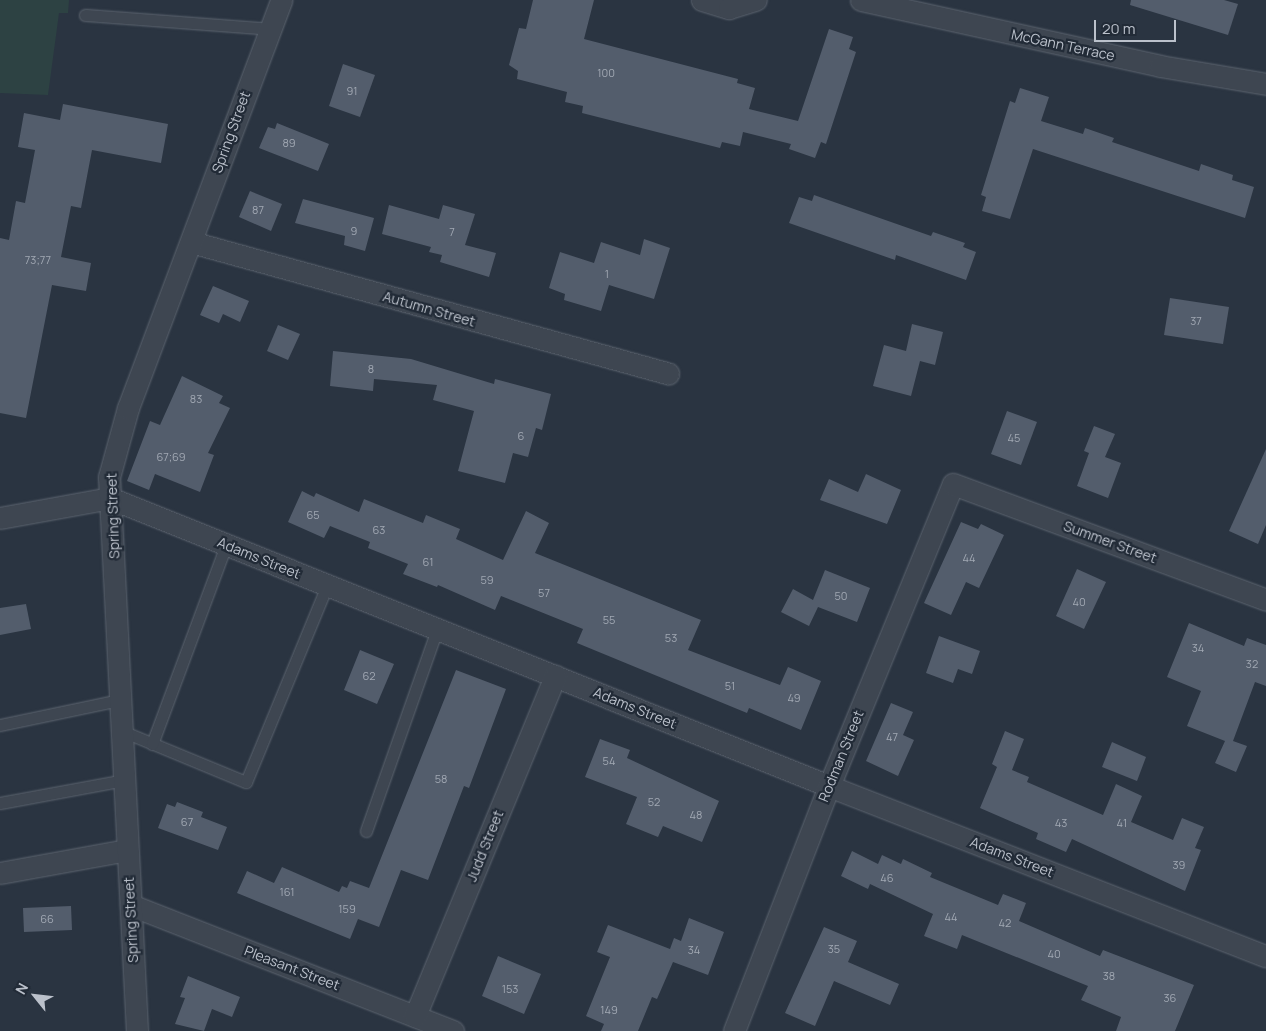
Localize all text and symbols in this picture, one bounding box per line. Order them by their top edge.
scale bar [1096,10,1178,42]
text: 20 m [1102,18,1135,39]
street label: McGann Terrace [1010,26,1116,64]
house number: 100 [597,66,615,80]
house number: 91 [346,84,358,98]
street label: Spring Street [208,89,254,175]
house number: 89 [282,136,296,150]
house number: 87 [252,203,264,217]
house number: 9 [351,224,357,238]
house number: 7 [449,225,455,239]
house number: 73;77 [25,253,51,267]
house number: 1 [605,267,609,281]
street label: Autumn Street [381,288,477,330]
house number: 37 [1190,314,1202,328]
house number: 8 [368,362,374,376]
house number: 83 [190,392,202,406]
house number: 6 [518,429,524,443]
house number: 45 [1008,431,1020,445]
house number: 67;69 [156,450,186,464]
street label: Spring Street [103,473,123,559]
house number: 65 [306,508,320,522]
street label: Summer Street [1061,517,1159,567]
house number: 63 [373,523,385,537]
street label: Adams Street [215,534,303,582]
house number: 44 [962,551,976,565]
house number: 61 [423,555,433,569]
house number: 59 [480,573,494,587]
house number: 57 [538,586,550,600]
house number: 50 [834,589,848,603]
house number: 40 [1072,595,1086,609]
house number: 55 [603,613,615,627]
house number: 53 [665,631,677,645]
house number: 34 [1192,641,1204,655]
house number: 32 [1246,657,1258,671]
house number: 62 [362,669,376,683]
house number: 51 [725,679,735,693]
street label: Adams Street [591,684,679,732]
house number: 49 [787,691,801,705]
street label: Rodman Street [815,708,867,804]
house number: 47 [886,730,898,744]
house number: 54 [603,754,615,768]
house number: 58 [435,772,447,786]
house number: 52 [648,795,660,809]
street label: Judd Street [463,808,507,884]
house number: 48 [690,808,702,822]
house number: 67 [181,815,193,829]
house number: 43 [1055,816,1067,830]
house number: 41 [1117,816,1127,830]
street label: Adams Street [968,833,1056,881]
house number: 39 [1173,858,1185,872]
house number: 46 [880,871,894,885]
street label: Spring Street [120,877,142,963]
house number: 161 [279,885,295,899]
house number: 159 [338,902,356,916]
house number: 44 [944,910,958,924]
house number: 66 [40,912,54,926]
house number: 42 [999,916,1011,930]
street label: Pleasant Street [242,942,342,994]
house number: 35 [828,942,840,956]
house number: 34 [688,943,700,957]
house number: 40 [1047,947,1061,961]
house number: 38 [1103,969,1115,983]
north arrow [10,971,60,1021]
text: N [11,979,32,997]
house number: 153 [502,982,518,996]
house number: 36 [1164,991,1176,1005]
house number: 149 [600,1003,618,1017]

